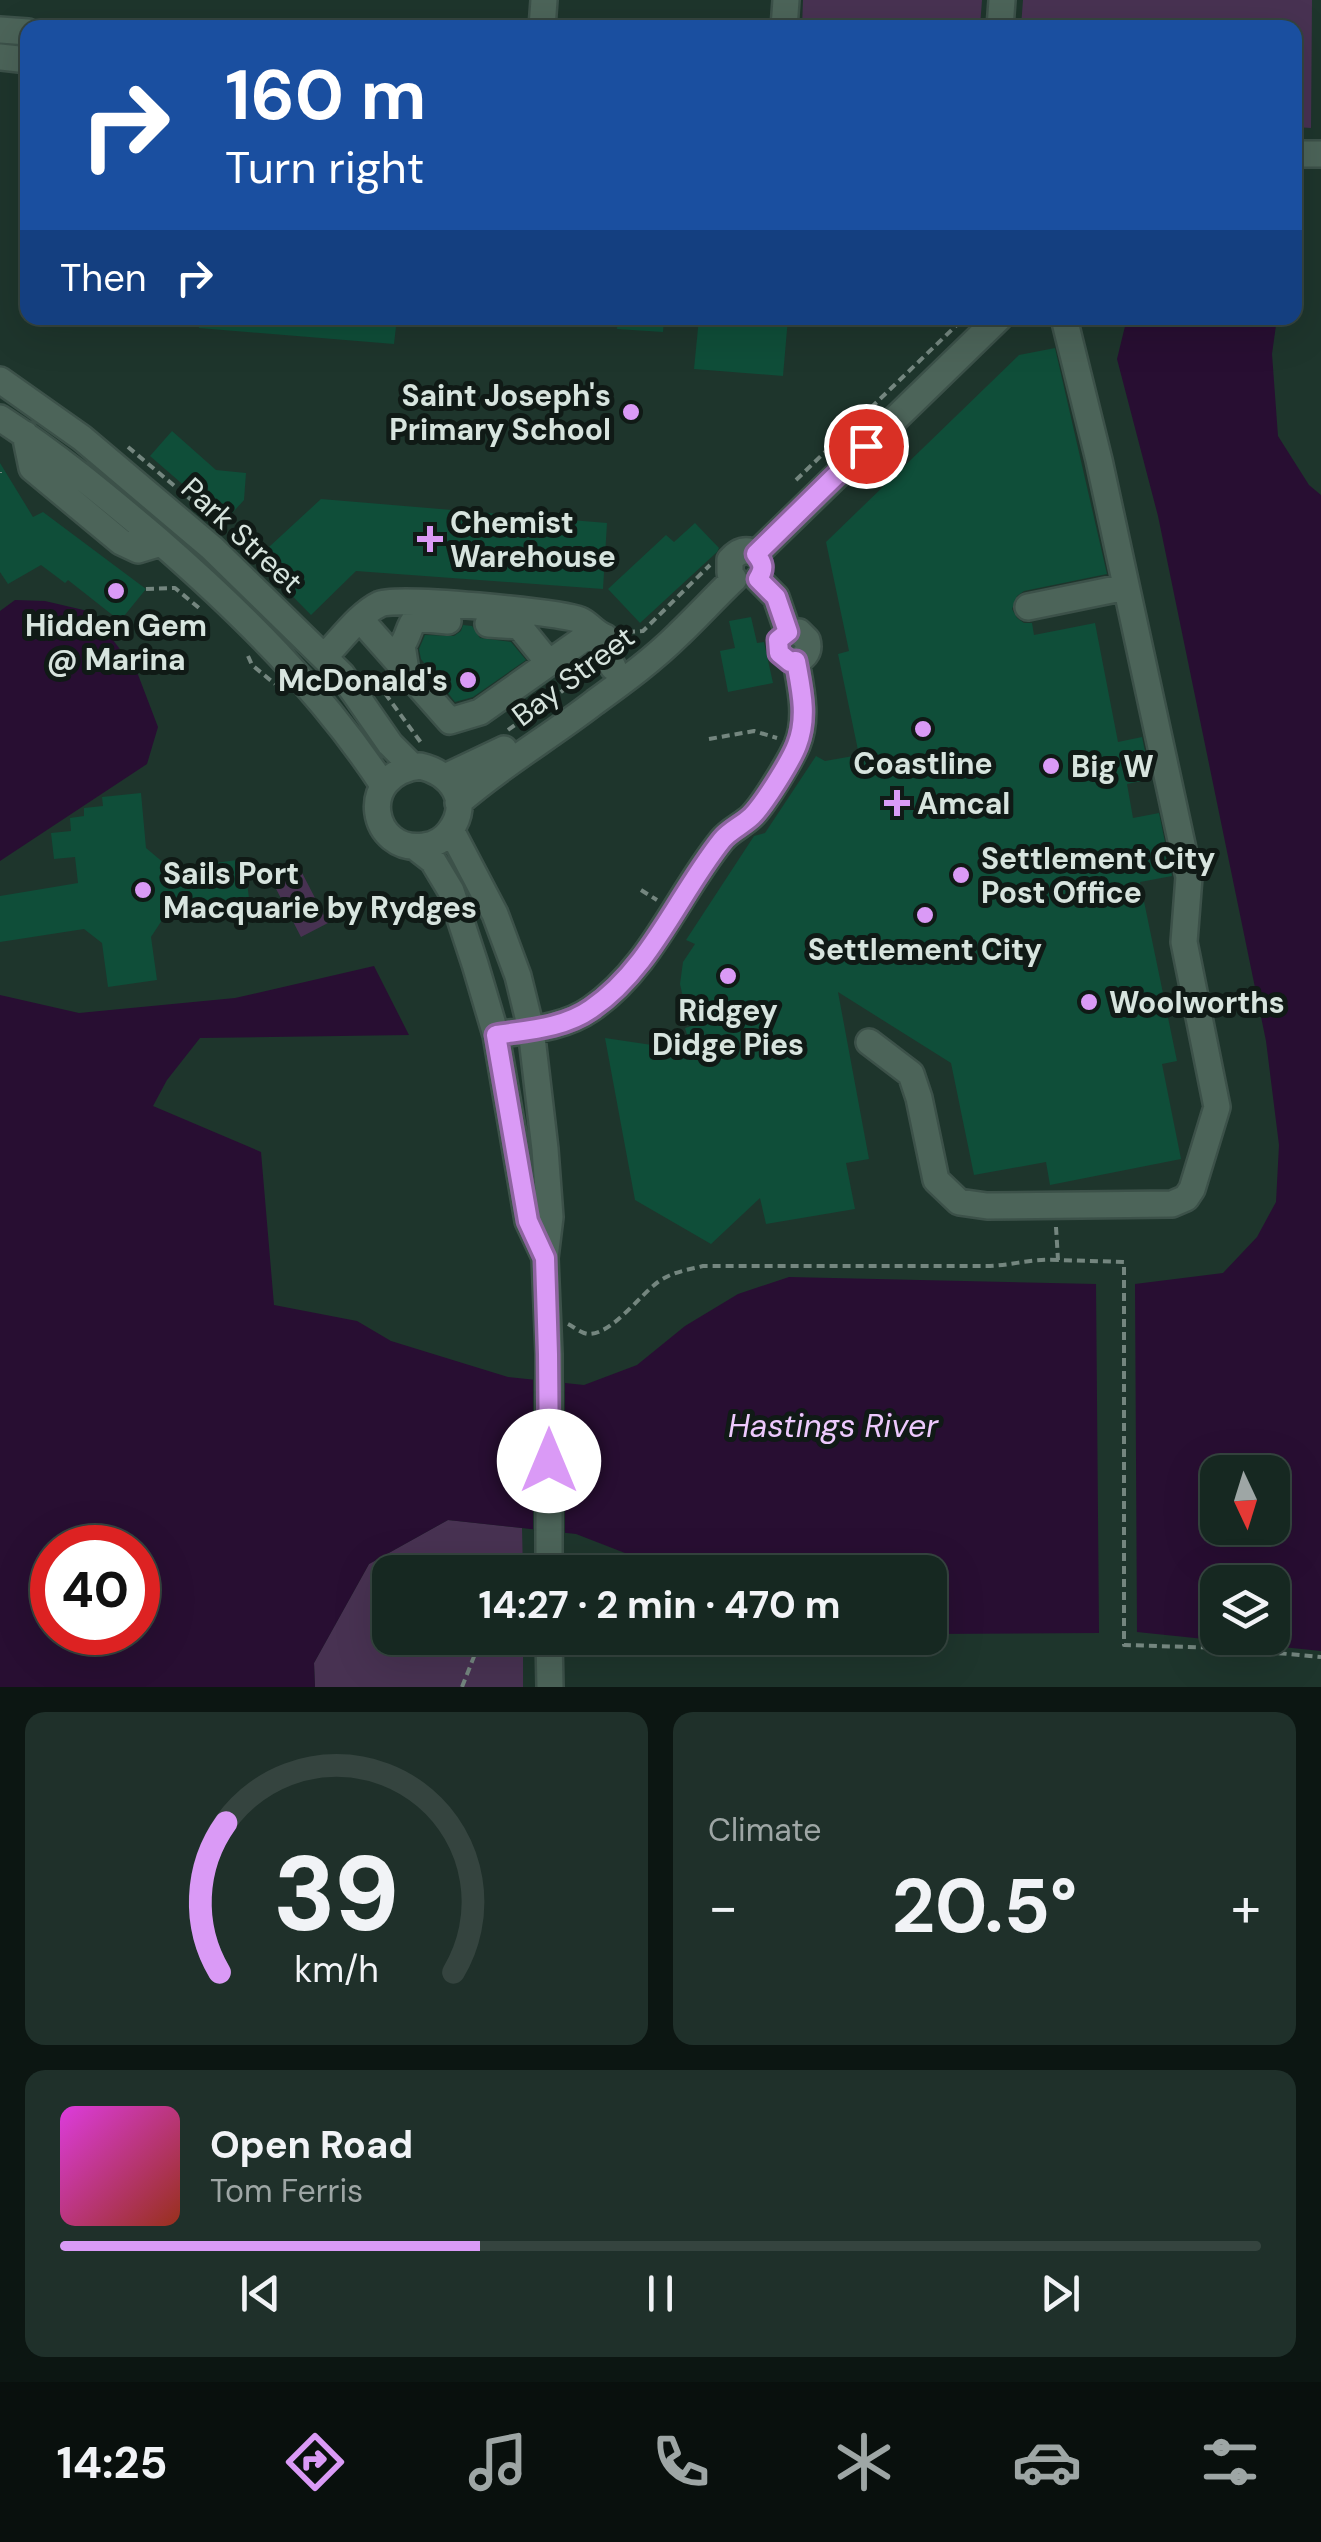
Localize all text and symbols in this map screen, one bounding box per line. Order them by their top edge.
text: 160 m [225,50,426,141]
icon: right [60,60,190,190]
text: Turn right [225,138,424,197]
icon: right [167,250,222,305]
text: Then [60,253,147,303]
place label: Saint Joseph's Primary School [389,376,611,449]
marker: Saint Joseph's Primary School [620,401,642,423]
pin [824,404,909,489]
icon: arrive [839,419,894,474]
street label: Park Street [173,469,311,601]
place label: Chemist Warehouse [450,503,616,576]
marker: Chemist Warehouse [419,528,441,550]
marker: Hidden Gem @ Marina [105,580,127,602]
place label: Hidden Gem @ Marina [25,606,207,679]
street label: Bay Street [504,617,642,735]
place label: McDonald's [278,661,448,700]
marker: McDonald's [457,669,479,691]
marker: Coastline [912,718,934,740]
place label: Coastline [853,744,993,783]
place label: Big W [1071,747,1154,786]
marker: Big W [1040,755,1062,777]
place label: Amcal [917,784,1010,823]
marker: Amcal [886,792,908,814]
place label: Settlement City Post Office [981,839,1215,912]
place label: Sails Port Macquarie by Rydges [163,854,477,927]
marker: Settlement City Post Office [950,864,972,886]
marker: Sails Port Macquarie by Rydges [132,879,154,901]
marker: Settlement City [914,904,936,926]
place label: Settlement City [808,930,1042,969]
marker: Ridgey Didge Pies [717,965,739,987]
place label: Woolworths [1109,983,1285,1022]
place label: Ridgey Didge Pies [652,991,804,1064]
marker: Woolworths [1078,991,1100,1013]
water label: Hastings River [728,1405,939,1447]
position arrow [497,1409,601,1513]
north arrow [1200,1455,1290,1545]
map controls [1200,1455,1290,1655]
speed limit sign: 40 [30,1525,160,1655]
button: layers [1200,1565,1290,1655]
text: 14:27 · 2 min · 470 m [479,1580,840,1630]
text: Climate [708,1809,822,1851]
text: 39 [273,1827,400,1962]
text: 20.5° [892,1858,1077,1955]
text: − [708,1871,738,1943]
text: + [1231,1871,1261,1943]
text: km/h [294,1947,379,1993]
text: Open Road [210,2120,413,2170]
text: Tom Ferris [210,2170,363,2212]
icon: previous [233,2266,288,2321]
icon: pause [633,2266,688,2321]
icon: next [1033,2266,1088,2321]
icon: directions [280,2427,350,2497]
icon: music [463,2427,533,2497]
icon: phone [646,2427,716,2497]
icon: climate [829,2427,899,2497]
icon: car [1012,2427,1082,2497]
icon: filters [1195,2427,1265,2497]
text: 14:25 [56,2433,167,2492]

